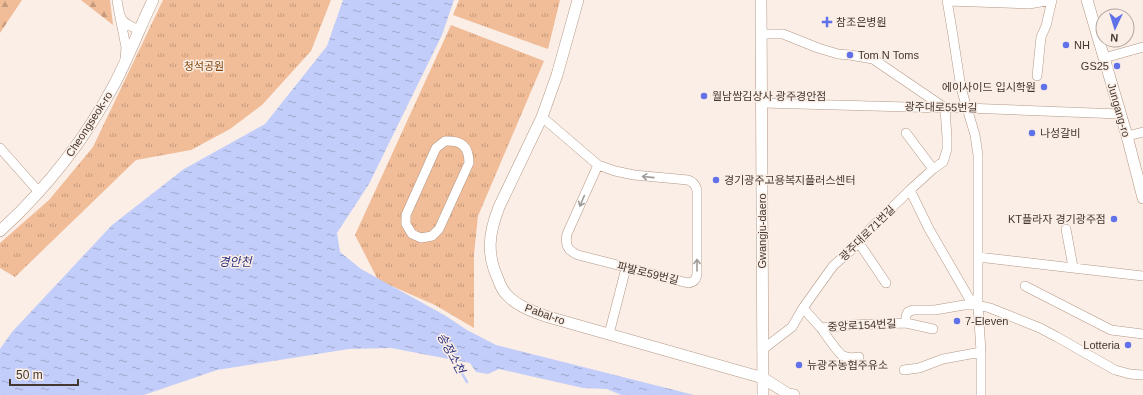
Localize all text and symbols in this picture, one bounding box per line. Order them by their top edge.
north arrow [1095,8,1135,48]
marker: 참조은병원 [821,16,833,28]
place label: 참조은병원 [836,16,887,28]
text: N [1110,32,1119,44]
place label: NH [1074,39,1090,51]
marker: NH [1061,40,1071,50]
place label: Tom N Toms [858,49,919,61]
marker: Tom N Toms [845,50,855,60]
park label: 청석공원 [184,60,224,72]
place label: GS25 [1081,60,1109,72]
marker: GS25 [1112,61,1122,71]
place label: 에이사이드 입시학원 [942,81,1036,93]
marker: 에이사이드 입시학원 [1039,82,1049,92]
street label: Jungang-ro [1106,82,1132,138]
street label: Cheongseok-ro [63,89,115,159]
place label: 월남쌈김상사 광주경안점 [712,90,826,102]
marker: 월남쌈김상사 광주경안점 [699,91,709,101]
street label: 광주대로55번길 [904,100,978,114]
place label: 나성갈비 [1040,127,1080,139]
marker: 나성갈비 [1027,128,1037,138]
one-way arrow [642,173,655,181]
place label: 경기광주고용복지플러스센터 [724,174,856,186]
marker: 경기광주고용복지플러스센터 [711,175,721,185]
street label: Gwangju-daero [756,193,768,269]
one-way arrow [577,194,585,206]
street label: 광주대로71번길 [837,203,897,263]
place label: KT플라자 경기광주점 [1008,213,1106,225]
marker: KT플라자 경기광주점 [1109,214,1119,224]
water label: 경안천 [218,255,254,269]
one-way arrow [693,259,701,272]
street label: 파발로59번길 [616,260,680,286]
street label: Pabal-ro [523,301,567,327]
place label: 7-Eleven [965,315,1008,327]
marker: 7-Eleven [952,316,962,326]
street label: 중앙로154번길 [827,317,897,333]
water label: 송정소천 [434,330,468,378]
place label: Lotteria [1083,339,1121,351]
marker: Lotteria [1123,340,1133,350]
place label: 뉴광주농협주유소 [807,359,888,371]
marker: 뉴광주농협주유소 [794,360,804,370]
scale bar [10,361,78,387]
text: 50 m [16,368,43,382]

